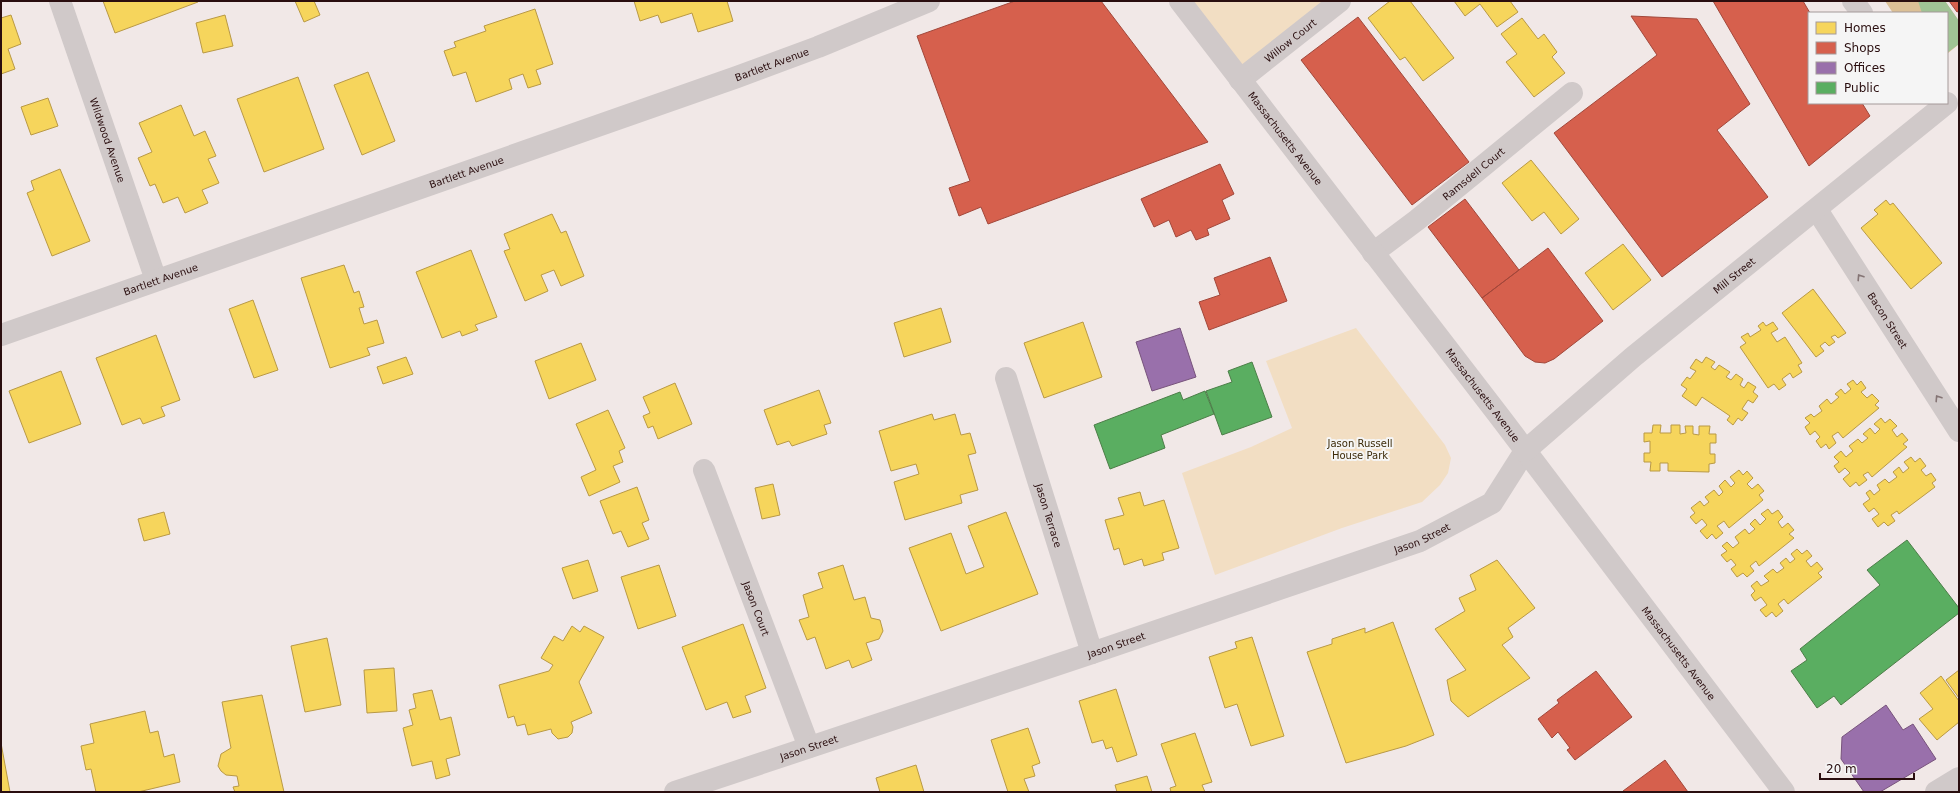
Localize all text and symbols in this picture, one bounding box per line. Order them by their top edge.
legend [1808,12,1948,104]
street label: Willow Court [1262,17,1319,65]
text: Homes [1844,21,1886,35]
text: Shops [1844,41,1880,55]
street label: Bartlett Avenue [733,46,811,83]
text: Offices [1844,61,1885,75]
text: Public [1844,81,1880,95]
street label: Massachusetts Avenue [1246,90,1324,187]
street label: Wildwood Avenue [88,96,127,184]
street label: Ramsdell Court [1441,146,1507,203]
street label: Bartlett Avenue [428,154,505,191]
street label: Mill Street [1711,256,1757,296]
street label: Bartlett Avenue [122,261,199,298]
one-way arrow [1857,274,1865,281]
street label: Bacon Street [1865,290,1910,351]
street label: Massachusetts Avenue [1443,347,1522,444]
one-way arrow [1935,395,1943,402]
park label: Jason Russell House Park [1327,438,1392,461]
street label: Jason Terrace [1033,481,1064,549]
street label: Jason Street [1392,521,1452,556]
street label: Jason Court [740,579,771,637]
street label: Massachusetts Avenue [1639,604,1717,702]
street label: Jason Street [1085,630,1147,661]
street label: Jason Street [778,733,839,763]
scale bar [1820,755,1914,781]
text: 20 m [1826,762,1857,776]

